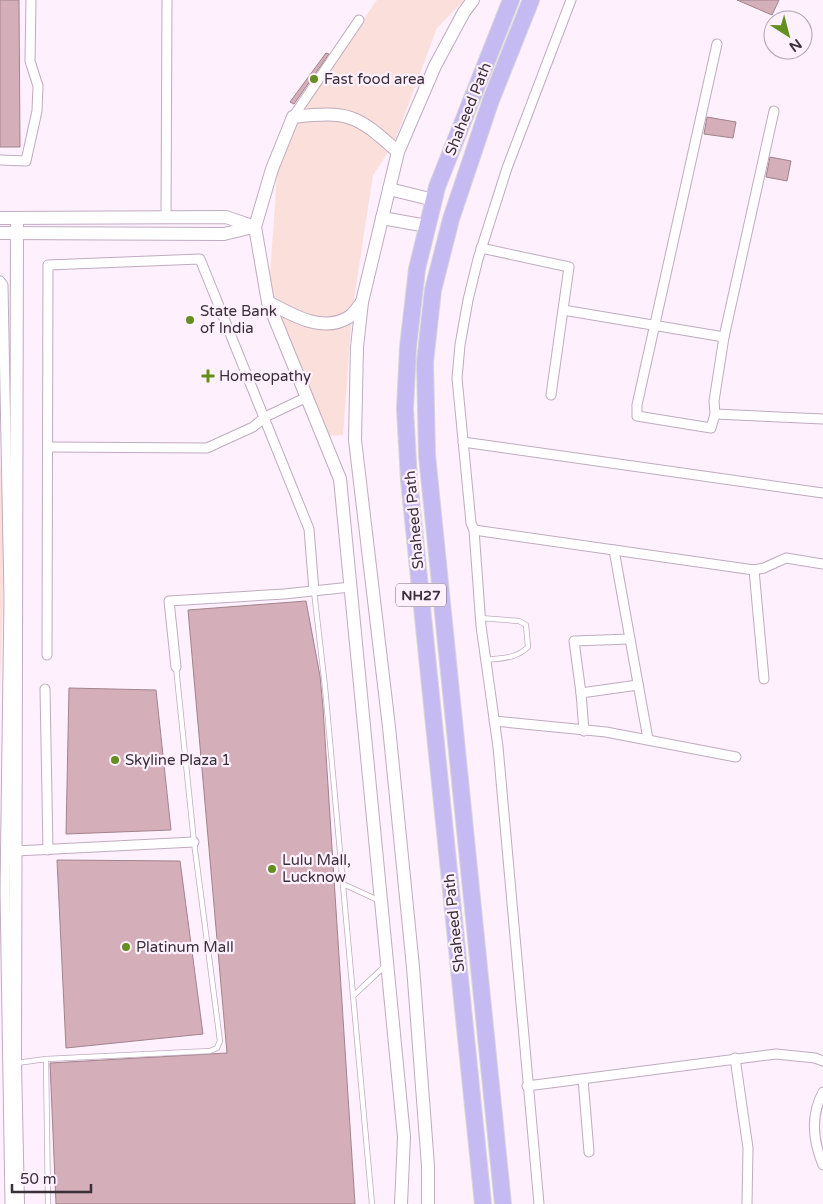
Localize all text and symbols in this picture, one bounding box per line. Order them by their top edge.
north arrow [763,10,813,60]
text: N [786,35,805,55]
street label: Shaheed Path [441,60,495,158]
place label: Fast food area [324,70,425,88]
marker: Fast food area [308,73,320,85]
place label: State Bank of India [200,302,277,337]
marker: State Bank of India [184,314,196,326]
place label: Homeopathy [219,367,311,385]
marker: Homeopathy [201,369,215,383]
street label: Shaheed Path [401,470,427,570]
road number: NH27 [396,584,446,606]
place label: Skyline Plaza 1 [125,751,231,769]
marker: Skyline Plaza 1 [109,754,121,766]
place label: Lulu Mall, Lucknow [282,851,351,886]
marker: Lulu Mall, Lucknow [266,863,278,875]
street label: Shaheed Path [440,873,468,973]
place label: Platinum Mall [136,938,234,956]
marker: Platinum Mall [120,941,132,953]
scale bar [12,1162,91,1194]
text: 50 m [20,1170,57,1188]

